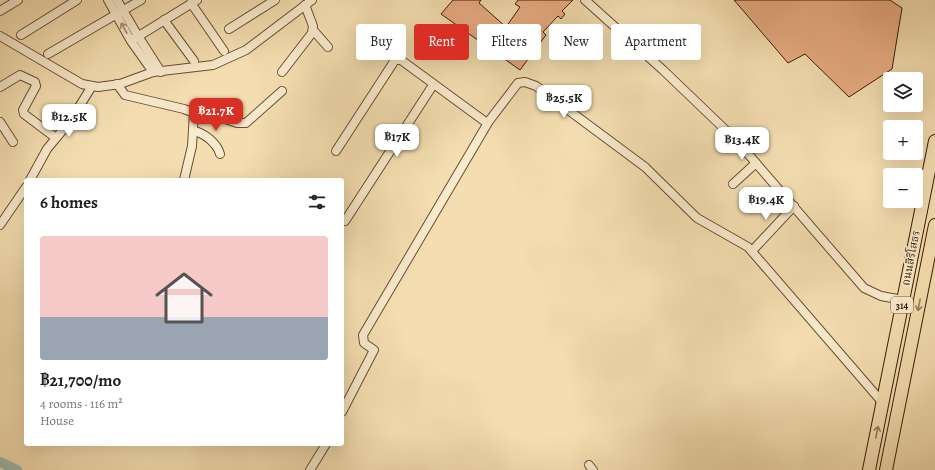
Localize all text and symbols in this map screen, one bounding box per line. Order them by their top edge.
one-way arrow [119,22,127,34]
chip: Buy [356,24,406,60]
chip: Rent [414,24,469,60]
chip: Filters [477,24,541,60]
chip: New [549,24,603,60]
chip: Apartment [611,24,701,60]
map controls [883,72,923,208]
button: layers [883,72,923,112]
pin: ฿25.5K [531,85,597,119]
text: ฿25.5K [546,89,582,106]
pin: ฿21.7K [183,98,249,132]
text: ฿21.7K [198,102,234,119]
pin: ฿12.5K [36,104,102,138]
text: ฿12.5K [51,108,87,125]
button: + [883,120,923,160]
pin: ฿17K [373,124,421,158]
pin: ฿13.4K [709,127,775,161]
text: ฿17K [384,128,410,145]
text: ฿13.4K [724,131,760,148]
button: − [883,168,923,208]
pin: ฿19.4K [733,187,799,221]
text: 6 homes [40,191,98,214]
icon: filters [306,191,328,213]
text: ฿19.4K [748,191,784,208]
street label: ถนนสิริโสธร [898,229,924,287]
icon: home [148,262,220,334]
road number: 314 [891,297,913,313]
one-way arrow [915,298,923,311]
text: ฿21,700/mo [40,369,121,392]
text: 4 rooms · 116 m² [40,395,123,412]
text: House [40,412,74,429]
one-way arrow [873,426,881,439]

